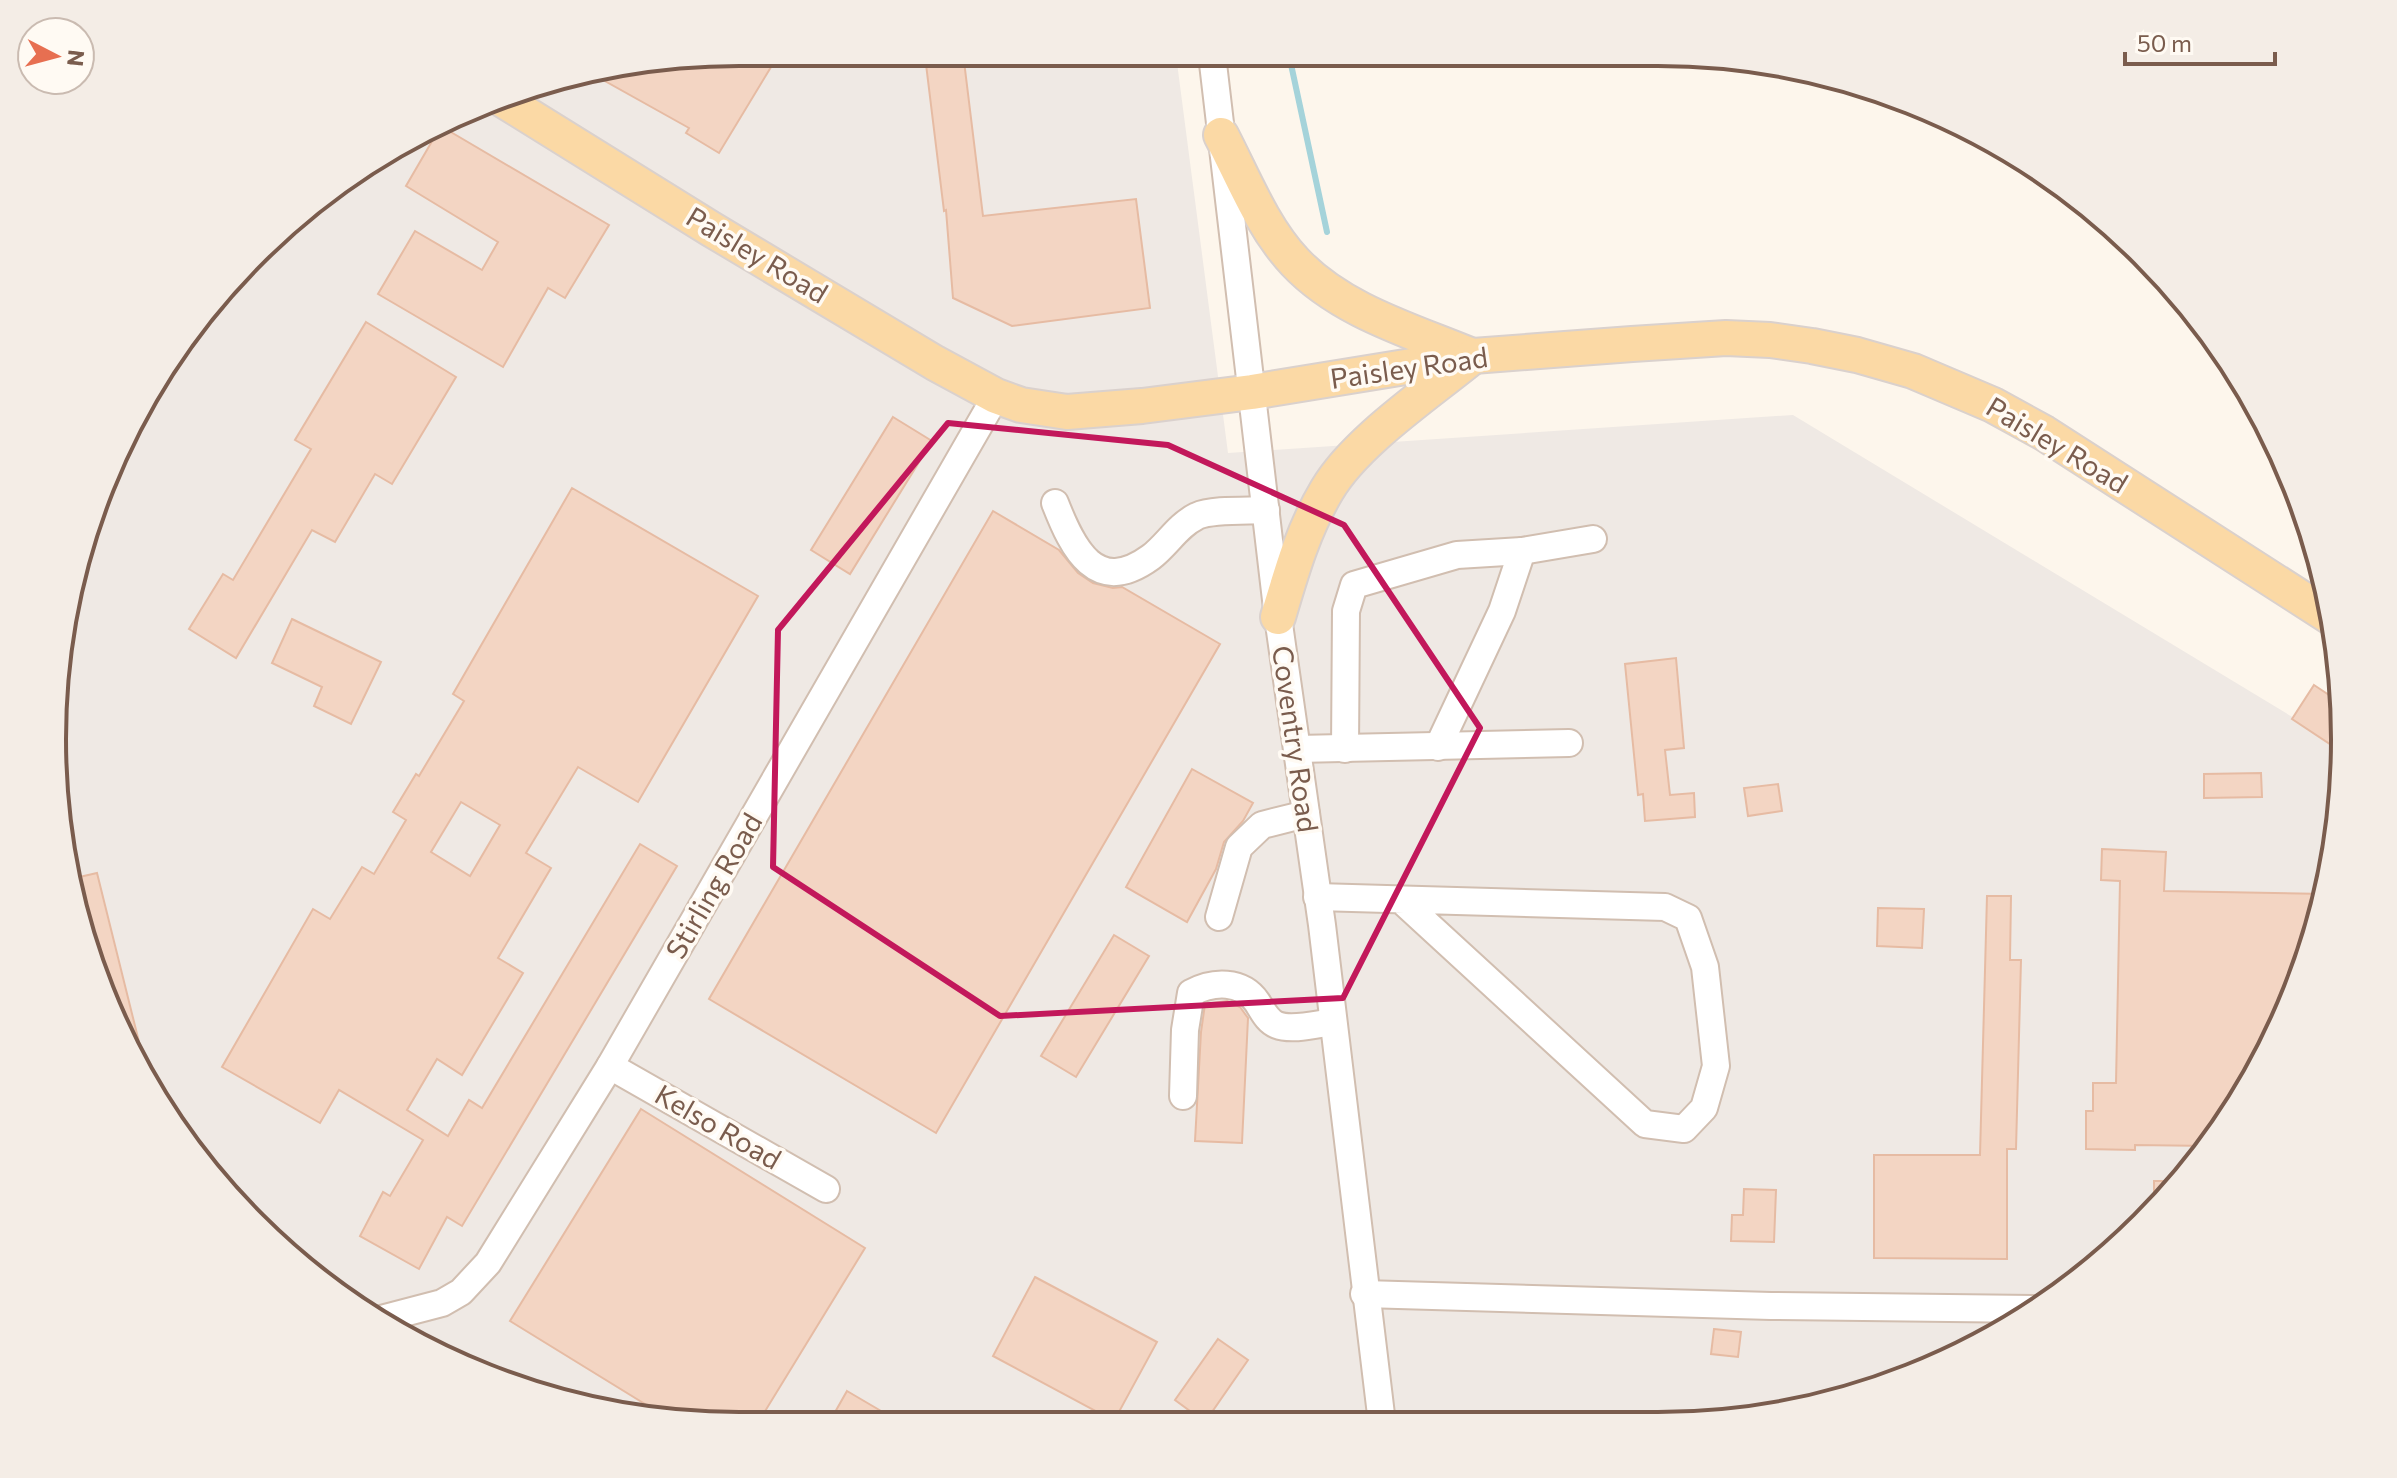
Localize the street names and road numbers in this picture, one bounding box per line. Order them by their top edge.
street label: Paisley Road [681,199,834,310]
street label: Paisley Road [1328,339,1490,395]
street label: Paisley Road [1981,389,2134,500]
street label: Coventry Road [1266,643,1326,834]
street label: Stirling Road [658,807,768,964]
street label: Kelso Road [649,1076,788,1176]

